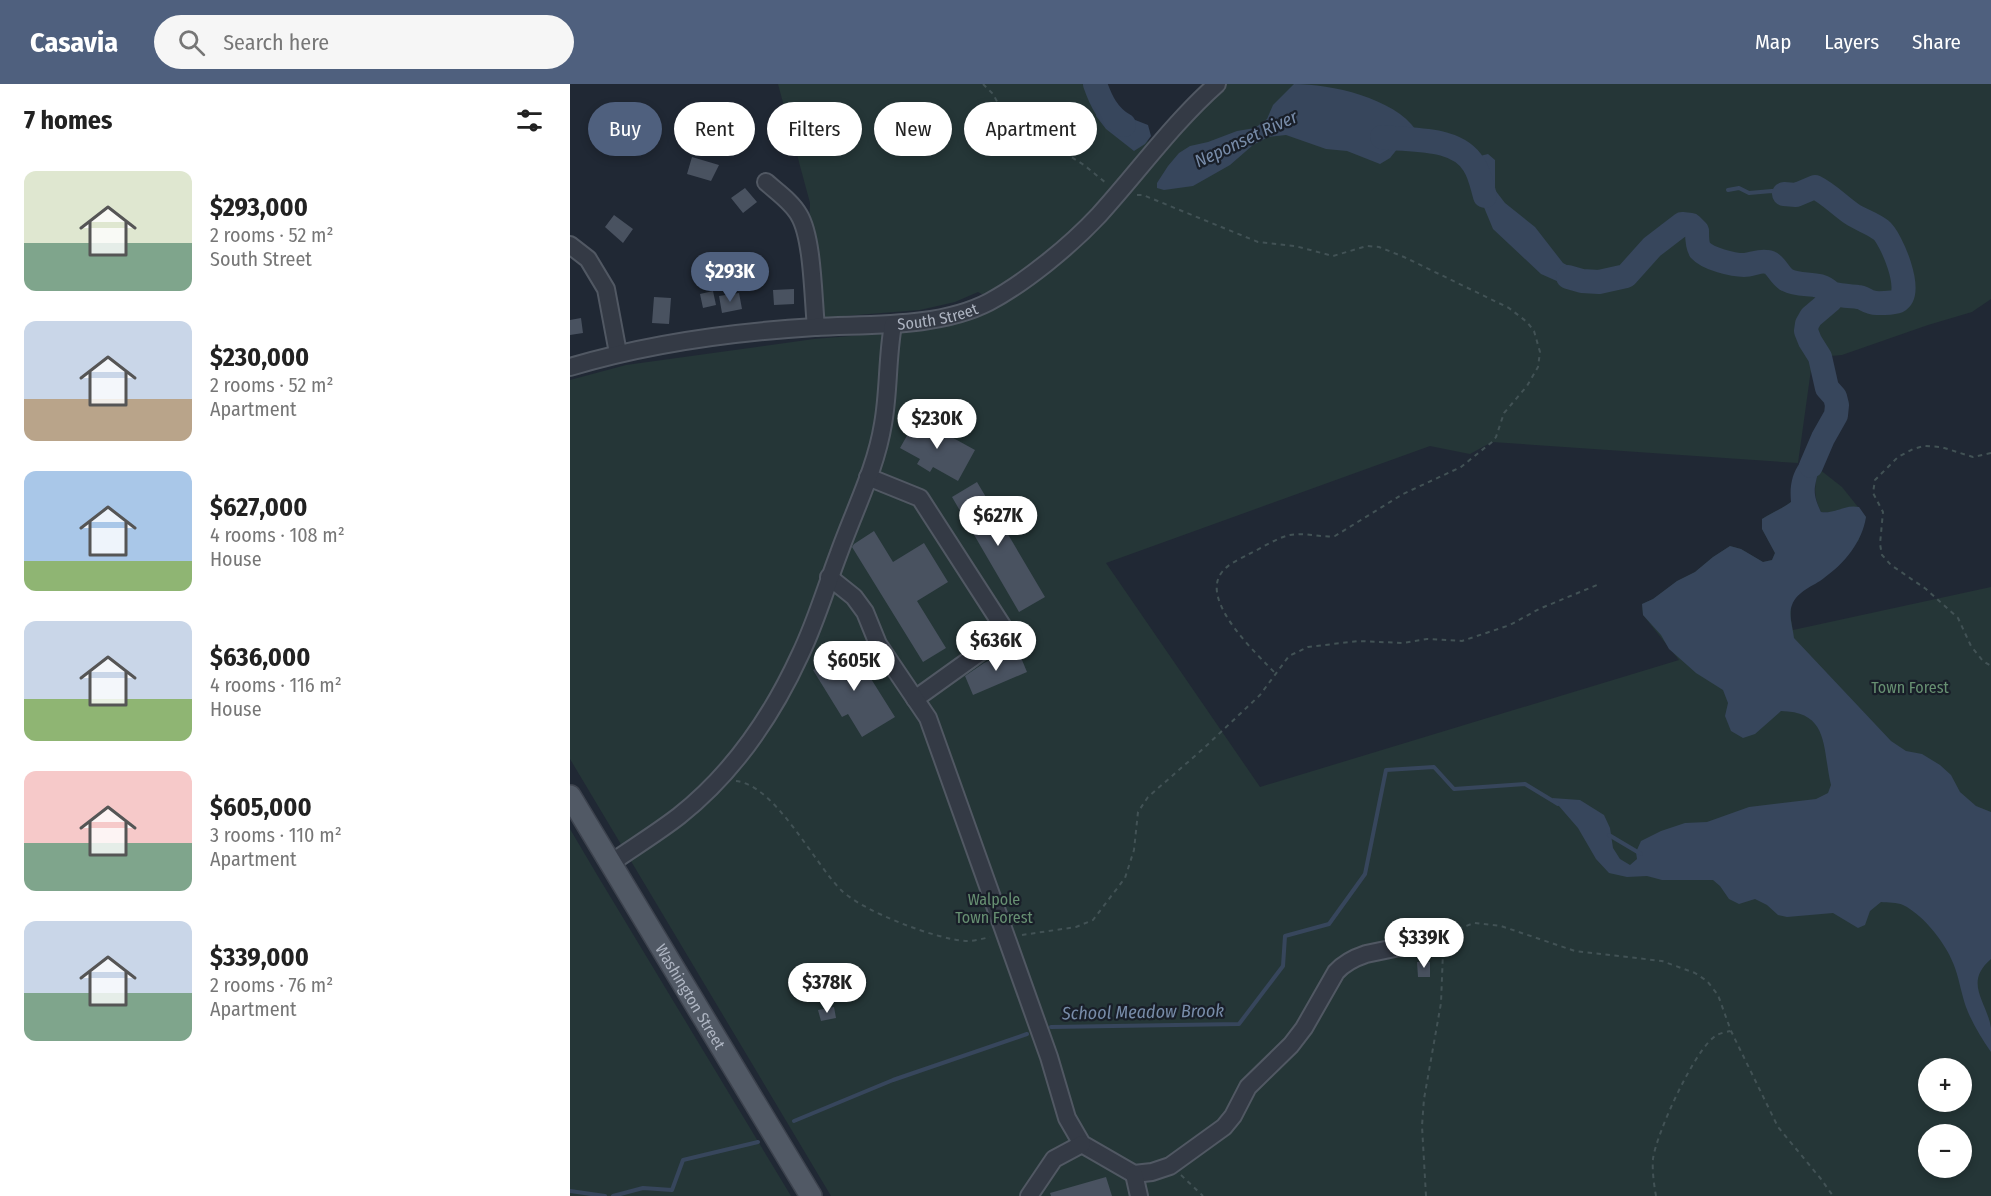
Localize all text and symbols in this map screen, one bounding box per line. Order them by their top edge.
search box [154,15,574,69]
text: Casavia [30,26,118,59]
icon: search [175,26,208,59]
text: Search here [223,29,329,56]
text: Map [1755,29,1791,55]
text: Layers [1824,29,1879,55]
text: Share [1912,29,1961,55]
chip: Buy [588,102,662,156]
chip: Rent [674,102,755,156]
chip: Filters [767,102,862,156]
chip: New [874,102,952,156]
chip: Apartment [964,102,1097,156]
icon: filters [513,104,546,137]
text: 7 homes [24,105,112,136]
water label: Neponset River [1191,105,1302,172]
text: $293,000 [210,192,308,223]
icon: home [72,195,144,267]
text: 2 rooms · 52 m² [210,223,334,247]
text: South Street [210,247,312,271]
pin: $293K [688,252,772,303]
text: $293K [705,259,755,283]
street label: South Street [897,298,981,333]
text: $230,000 [210,342,309,373]
icon: home [72,345,144,417]
text: 2 rooms · 52 m² [210,373,334,397]
text: Apartment [210,397,297,421]
pin: $230K [895,399,979,450]
text: $230K [911,406,963,430]
text: $627,000 [210,492,307,523]
icon: home [72,495,144,567]
pin: $627K [956,496,1040,547]
text: $627K [973,503,1023,527]
text: 4 rooms · 108 m² [210,523,345,547]
text: House [210,547,262,571]
pin: $636K [954,621,1038,672]
text: $636K [970,628,1022,652]
pin: $605K [812,641,896,692]
text: $636,000 [210,642,310,673]
icon: home [72,645,144,717]
text: $605K [828,648,880,672]
text: 4 rooms · 116 m² [210,673,342,697]
park label: Town Forest [1871,678,1950,697]
text: House [210,697,262,721]
text: $605,000 [210,792,312,823]
icon: home [72,795,144,867]
text: 3 rooms · 110 m² [210,823,342,847]
text: Apartment [210,847,297,871]
park label: Walpole Town Forest [955,890,1034,927]
pin: $339K [1382,918,1466,969]
text: $339K [1399,925,1449,949]
street label: Washington Street [652,940,730,1053]
text: $339,000 [210,942,309,973]
icon: home [72,945,144,1017]
pin: $378K [785,963,869,1014]
text: $378K [802,970,852,994]
text: 2 rooms · 76 m² [210,973,333,997]
text: Apartment [210,997,297,1021]
water label: School Meadow Brook [1061,1000,1224,1024]
map controls [1918,1058,1972,1178]
button: + [1918,1058,1972,1112]
button: − [1918,1124,1972,1178]

